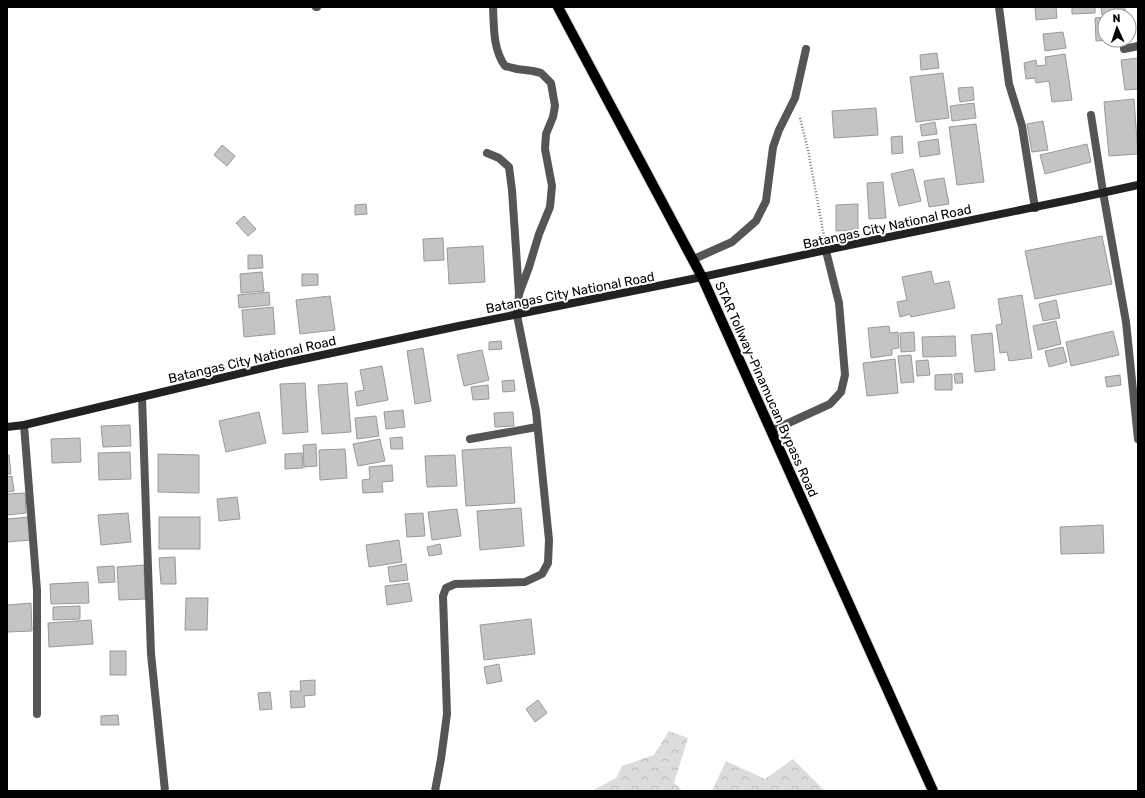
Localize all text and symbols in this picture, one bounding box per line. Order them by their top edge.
north arrow [1097,8,1137,48]
text: N [1112,12,1121,25]
street label: Batangas City National Road [802,201,973,253]
street label: Batangas City National Road [484,269,656,317]
street label: STAR Tollway-Pinamucan Bypass Road [712,279,821,499]
street label: Batangas City National Road [167,333,338,387]

